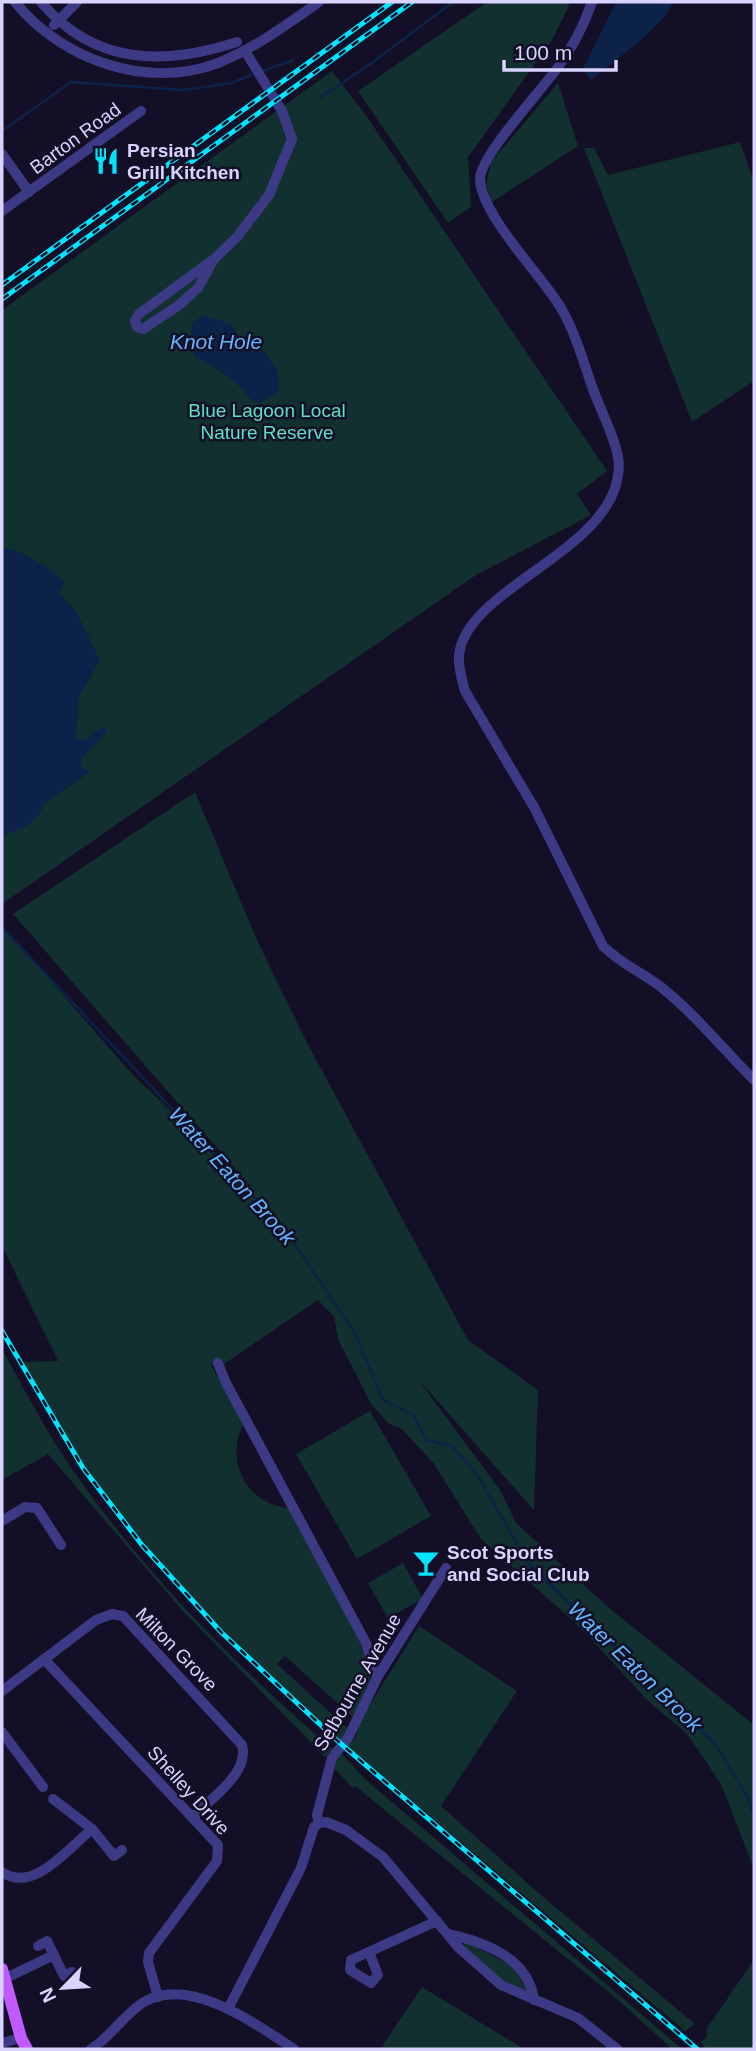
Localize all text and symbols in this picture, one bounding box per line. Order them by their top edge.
scale bar [504,28,616,72]
text: 100 m [514,41,572,64]
street label: Barton Road [26,99,125,178]
place label: Persian Grill Kitchen [127,140,240,183]
restaurant icon: Persian Grill Kitchen [91,146,121,176]
water label: Knot Hole [170,330,262,353]
park label: Blue Lagoon Local Nature Reserve [188,400,346,443]
water label: Water Eaton Brook [165,1102,301,1250]
place label: Scot Sports and Social Club [447,1542,590,1585]
bar icon: Scot Sports and Social Club [411,1548,441,1578]
water label: Water Eaton Brook [564,1597,708,1737]
street label: Milton Grove [132,1603,222,1695]
street label: Selbourne Avenue [310,1610,405,1755]
street label: Shelley Drive [143,1742,234,1839]
north arrow [28,1953,98,2023]
text: N [36,1984,60,2006]

